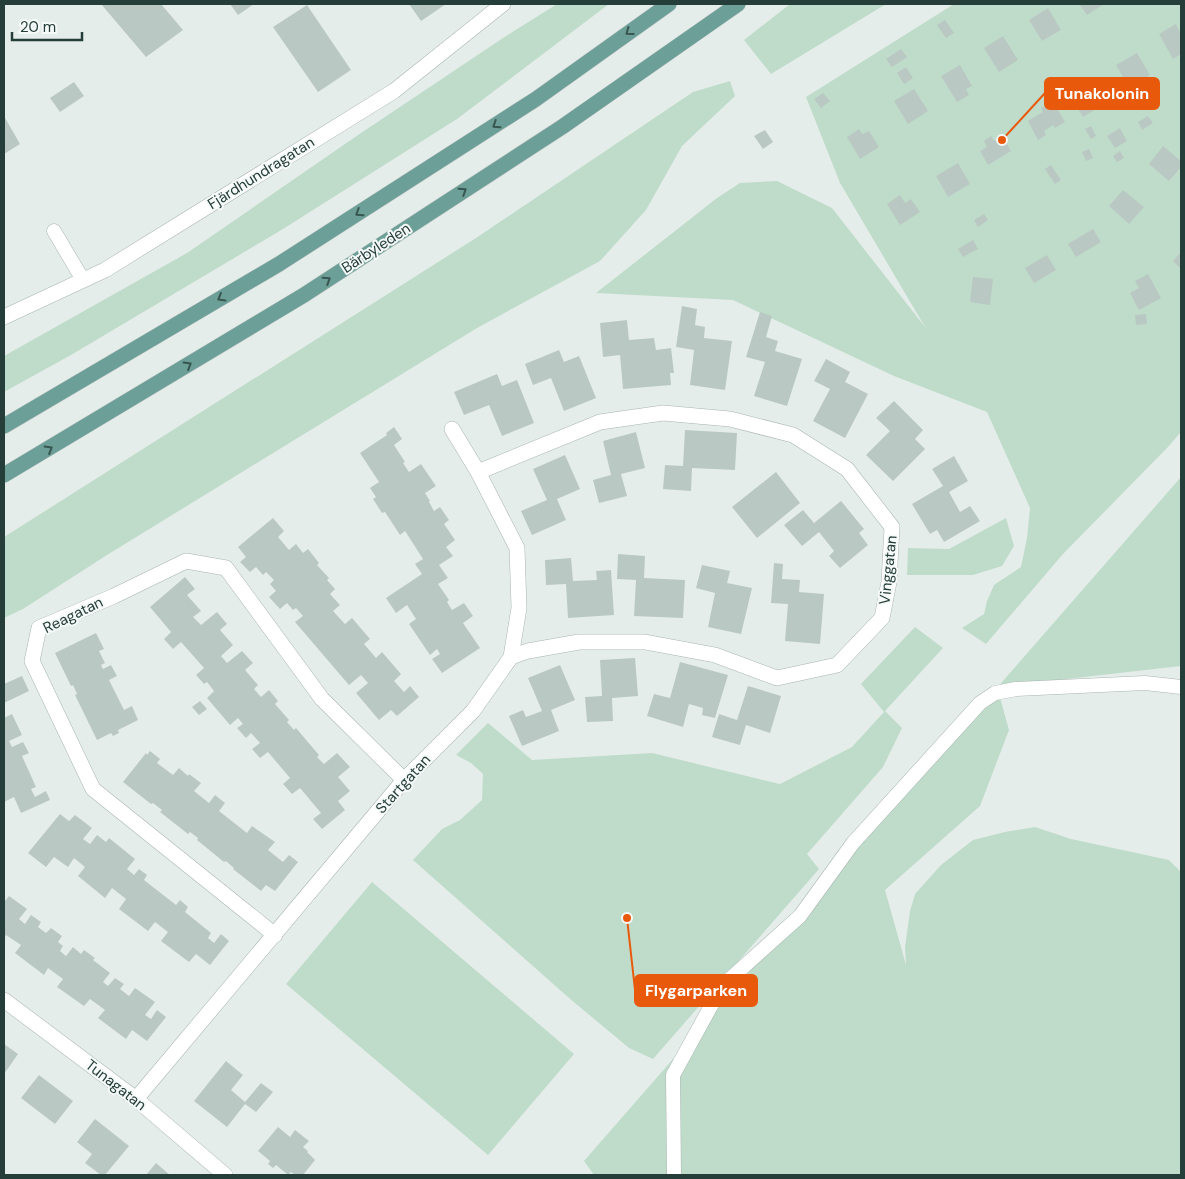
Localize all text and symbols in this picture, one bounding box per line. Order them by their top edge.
scale bar [12,10,82,42]
text: 20 m [20,17,56,37]
one-way arrow [625,26,635,35]
callout: Tunakolonin [1045,78,1159,109]
text: Tunakolonin [1055,83,1149,104]
one-way arrow [492,119,501,128]
street label: Fjärdhundragatan [204,132,318,214]
one-way arrow [457,188,466,198]
one-way arrow [355,206,364,216]
street label: Bärbyleden [338,218,414,278]
one-way arrow [321,277,330,287]
one-way arrow [217,292,226,302]
one-way arrow [182,361,191,371]
one-way arrow [43,445,52,455]
street label: Vinggatan [874,534,902,606]
street label: Reagatan [40,592,106,638]
street label: Startgatan [371,750,435,818]
callout: Flygarparken [635,975,757,1006]
text: Flygarparken [645,980,747,1001]
street label: Tunagatan [81,1055,151,1115]

